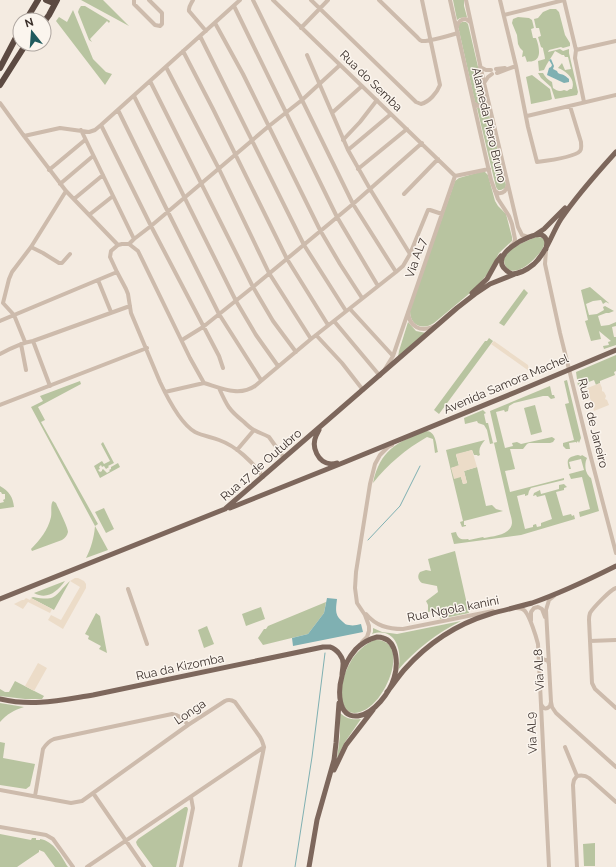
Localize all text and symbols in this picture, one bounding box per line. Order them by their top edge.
north arrow [12,12,52,52]
text: N [23,15,35,30]
street label: Rua do Semba [337,48,405,114]
street label: Alameda Piero Bruno [469,66,509,184]
street label: Via AL7 [403,236,430,280]
street label: Avenida Samora Machel [441,351,571,417]
street label: Rua 8 de Janeiro [575,377,611,469]
street label: Rua 17 de Outubro [218,426,304,504]
street label: Rua Ngola kanini [406,593,500,625]
street label: Via AL8 [531,649,547,691]
street label: Rua da Kizomba [135,651,225,683]
street label: Longa [172,696,208,728]
street label: Via AL9 [524,712,540,754]

